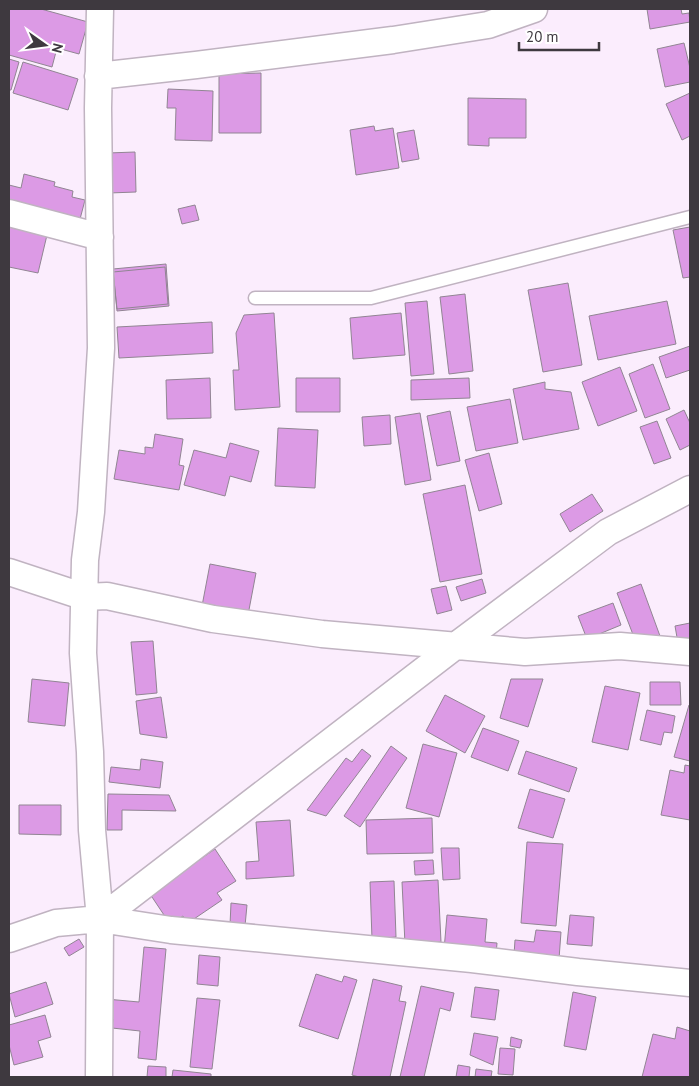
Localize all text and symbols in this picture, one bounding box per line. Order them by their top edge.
north arrow [20,20,70,70]
scale bar [519,20,599,52]
text: 20 m [526,27,559,46]
text: N [48,42,67,55]

